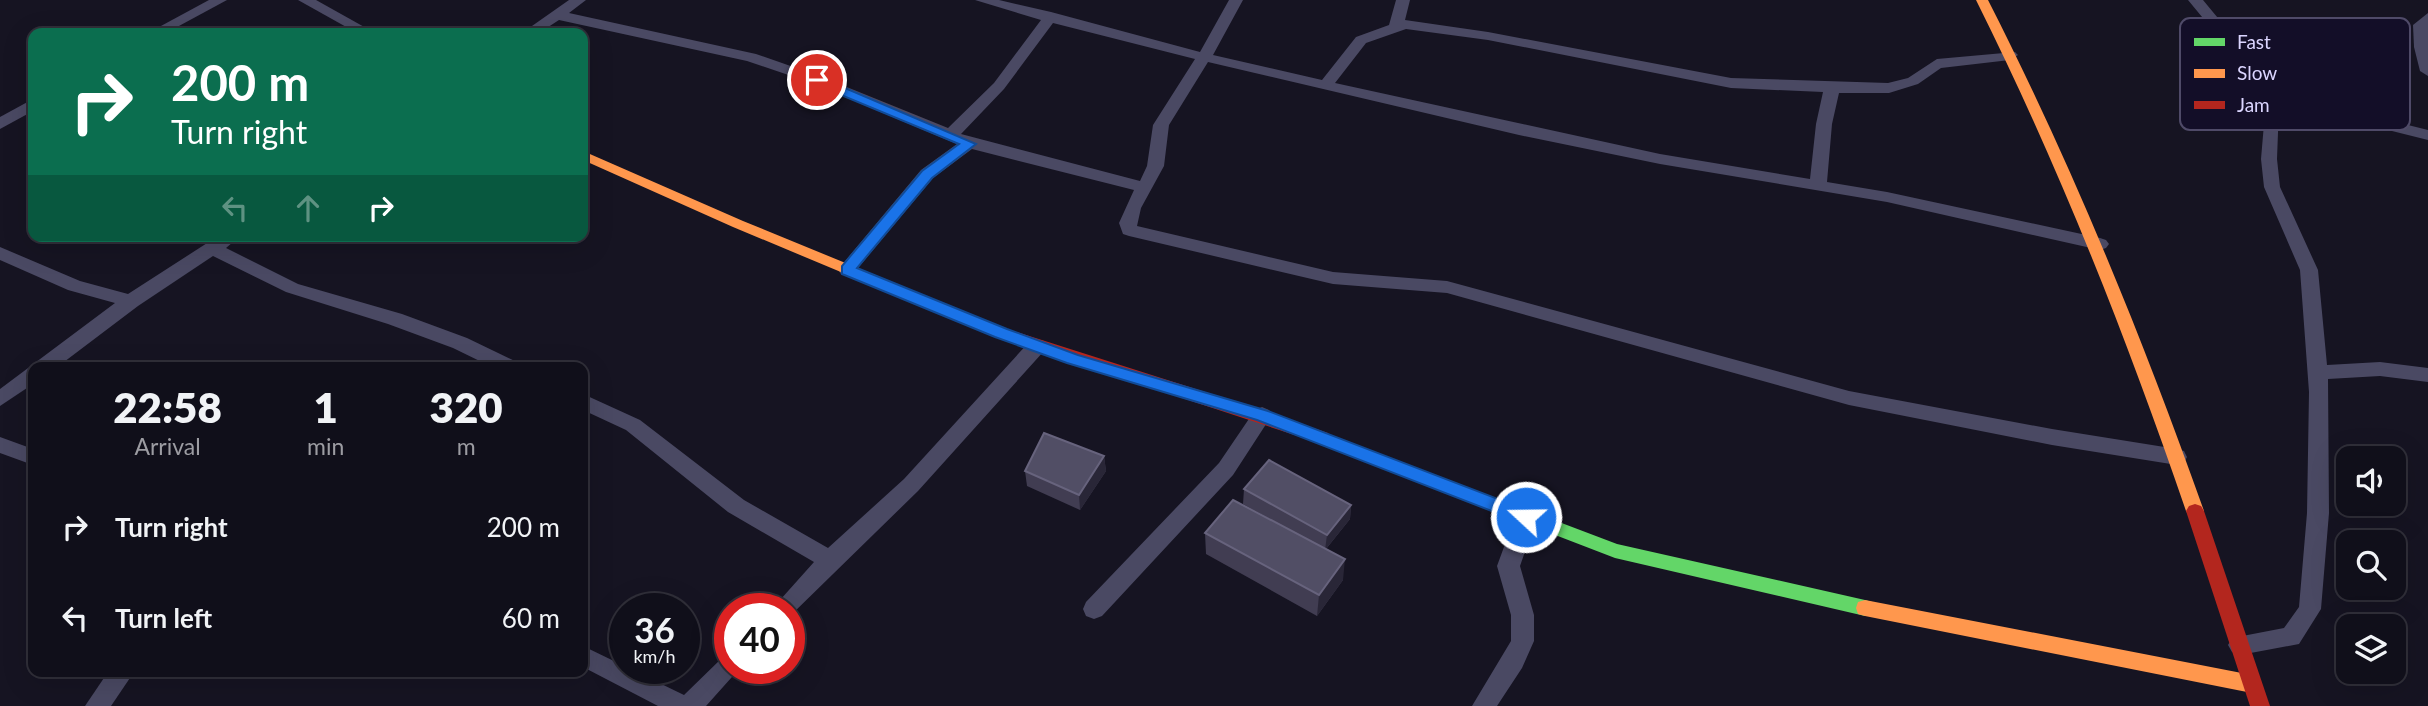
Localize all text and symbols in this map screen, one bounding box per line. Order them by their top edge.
legend [2180,18,2410,130]
text: Fast [2237,30,2271,53]
pin [787,50,847,110]
text: 200 m [171,53,309,111]
icon: right [56,56,147,147]
icon: arrive [798,61,836,99]
text: Slow [2237,61,2277,84]
text: Jam [2237,93,2270,116]
text: Turn right [171,112,307,151]
icon: left [216,189,254,227]
icon: ahead [289,189,327,227]
icon: right [362,189,400,227]
text: 22:58 [113,382,222,432]
text: 1 [314,382,338,432]
text: 320 [430,382,503,432]
text: Arrival [134,432,201,460]
text: min [307,432,344,460]
text: m [457,432,476,460]
map controls [2336,446,2406,684]
button: sound [2336,446,2406,516]
position arrow [1489,480,1563,554]
icon: right [56,508,94,546]
text: Turn right [115,511,228,543]
text: 200 m [487,511,560,543]
button: search [2336,530,2406,600]
speed limit sign: 40 [714,593,805,684]
icon: left [56,599,94,637]
text: Turn left [115,602,212,634]
text: 60 m [502,602,560,634]
text: 36 [634,608,675,650]
button: layers [2336,614,2406,684]
text: km/h [633,645,676,667]

